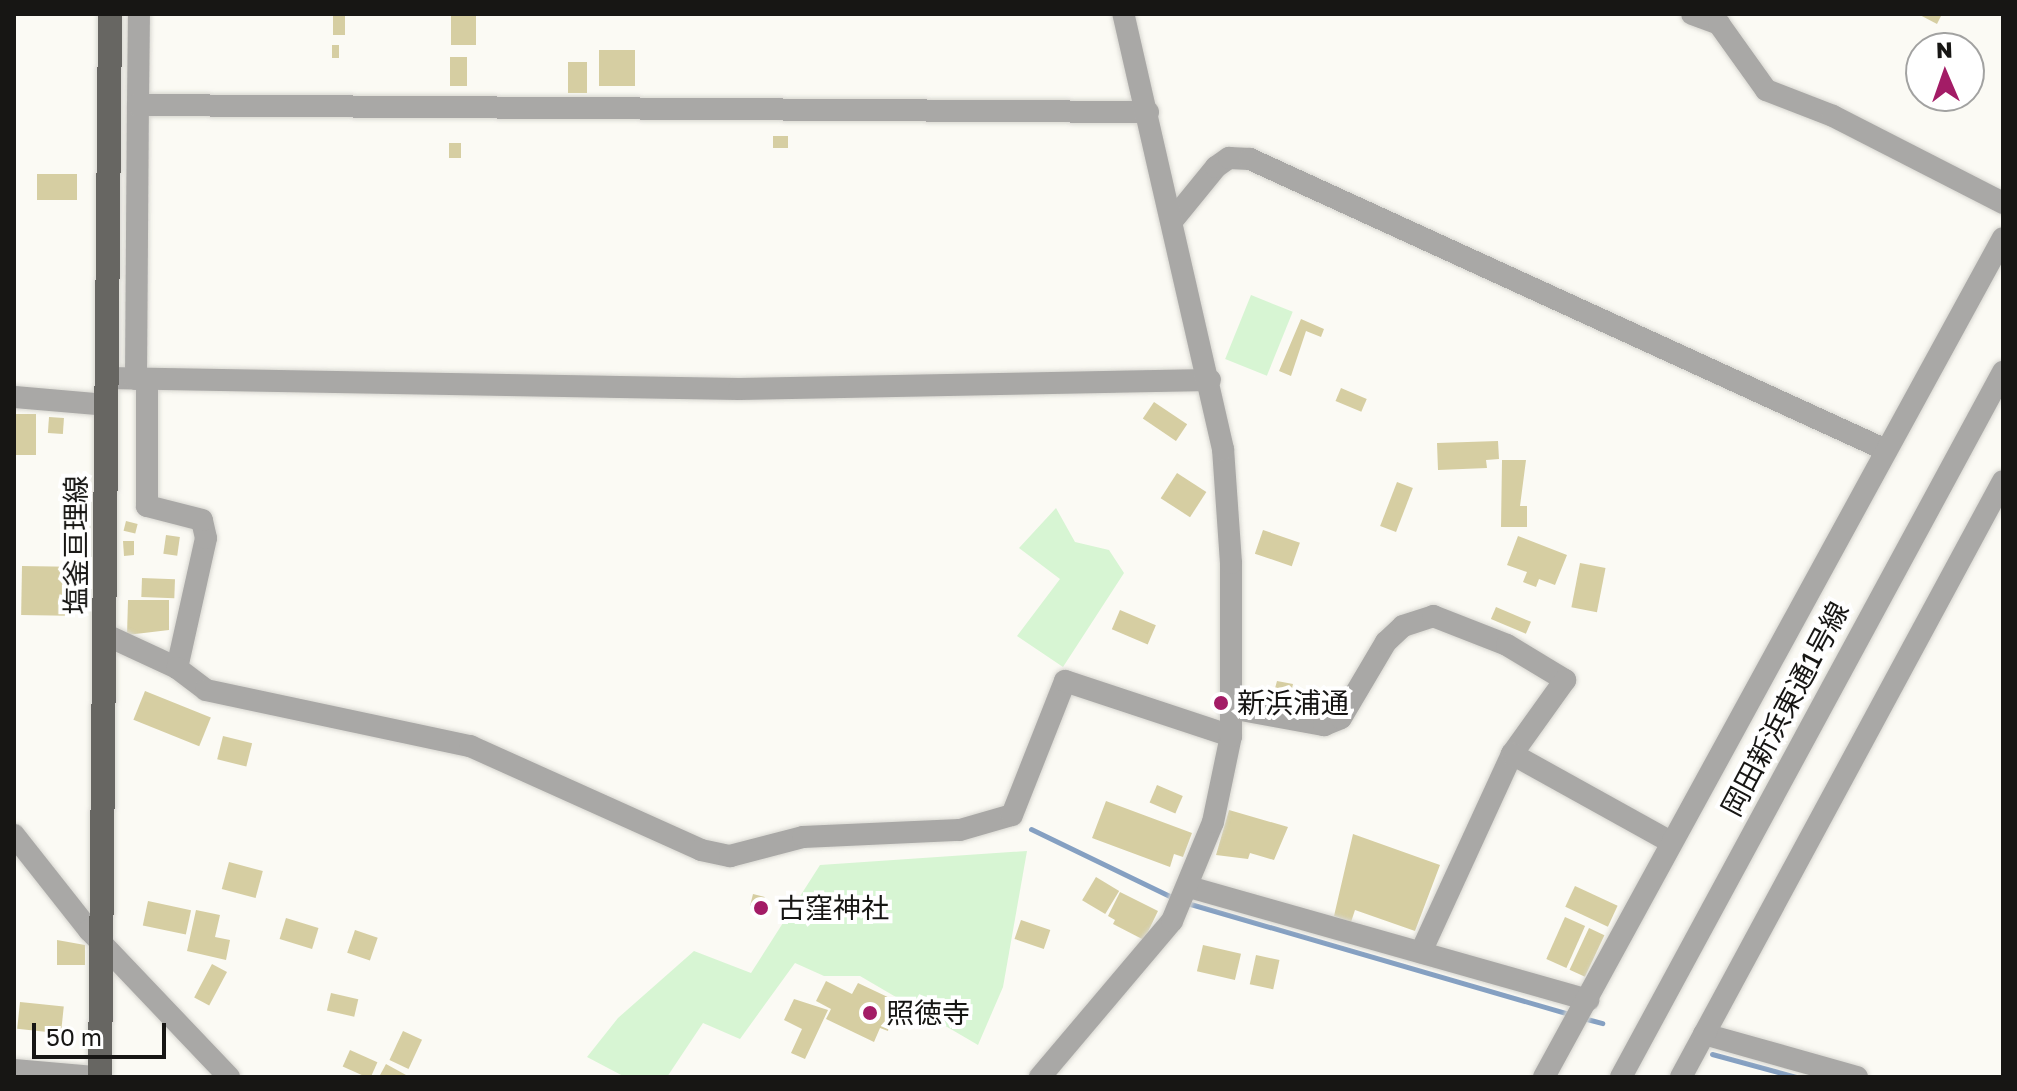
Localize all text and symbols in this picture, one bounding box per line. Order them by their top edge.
north arrow [1905,32,1985,112]
text: N [1935,36,1953,63]
street label: 塩釜亘理線 [59,475,93,615]
street label: 岡田新浜東通1号線 [1714,596,1856,822]
place label: 新浜浦通 [1237,686,1349,720]
marker: 新浜浦通 [1212,694,1230,712]
place label: 古窪神社 [777,891,889,925]
marker: 古窪神社 [752,899,770,917]
place label: 照徳寺 [886,996,970,1030]
marker: 照徳寺 [861,1004,879,1022]
scale bar [36,1007,170,1057]
text: 50 m [46,1022,102,1051]

